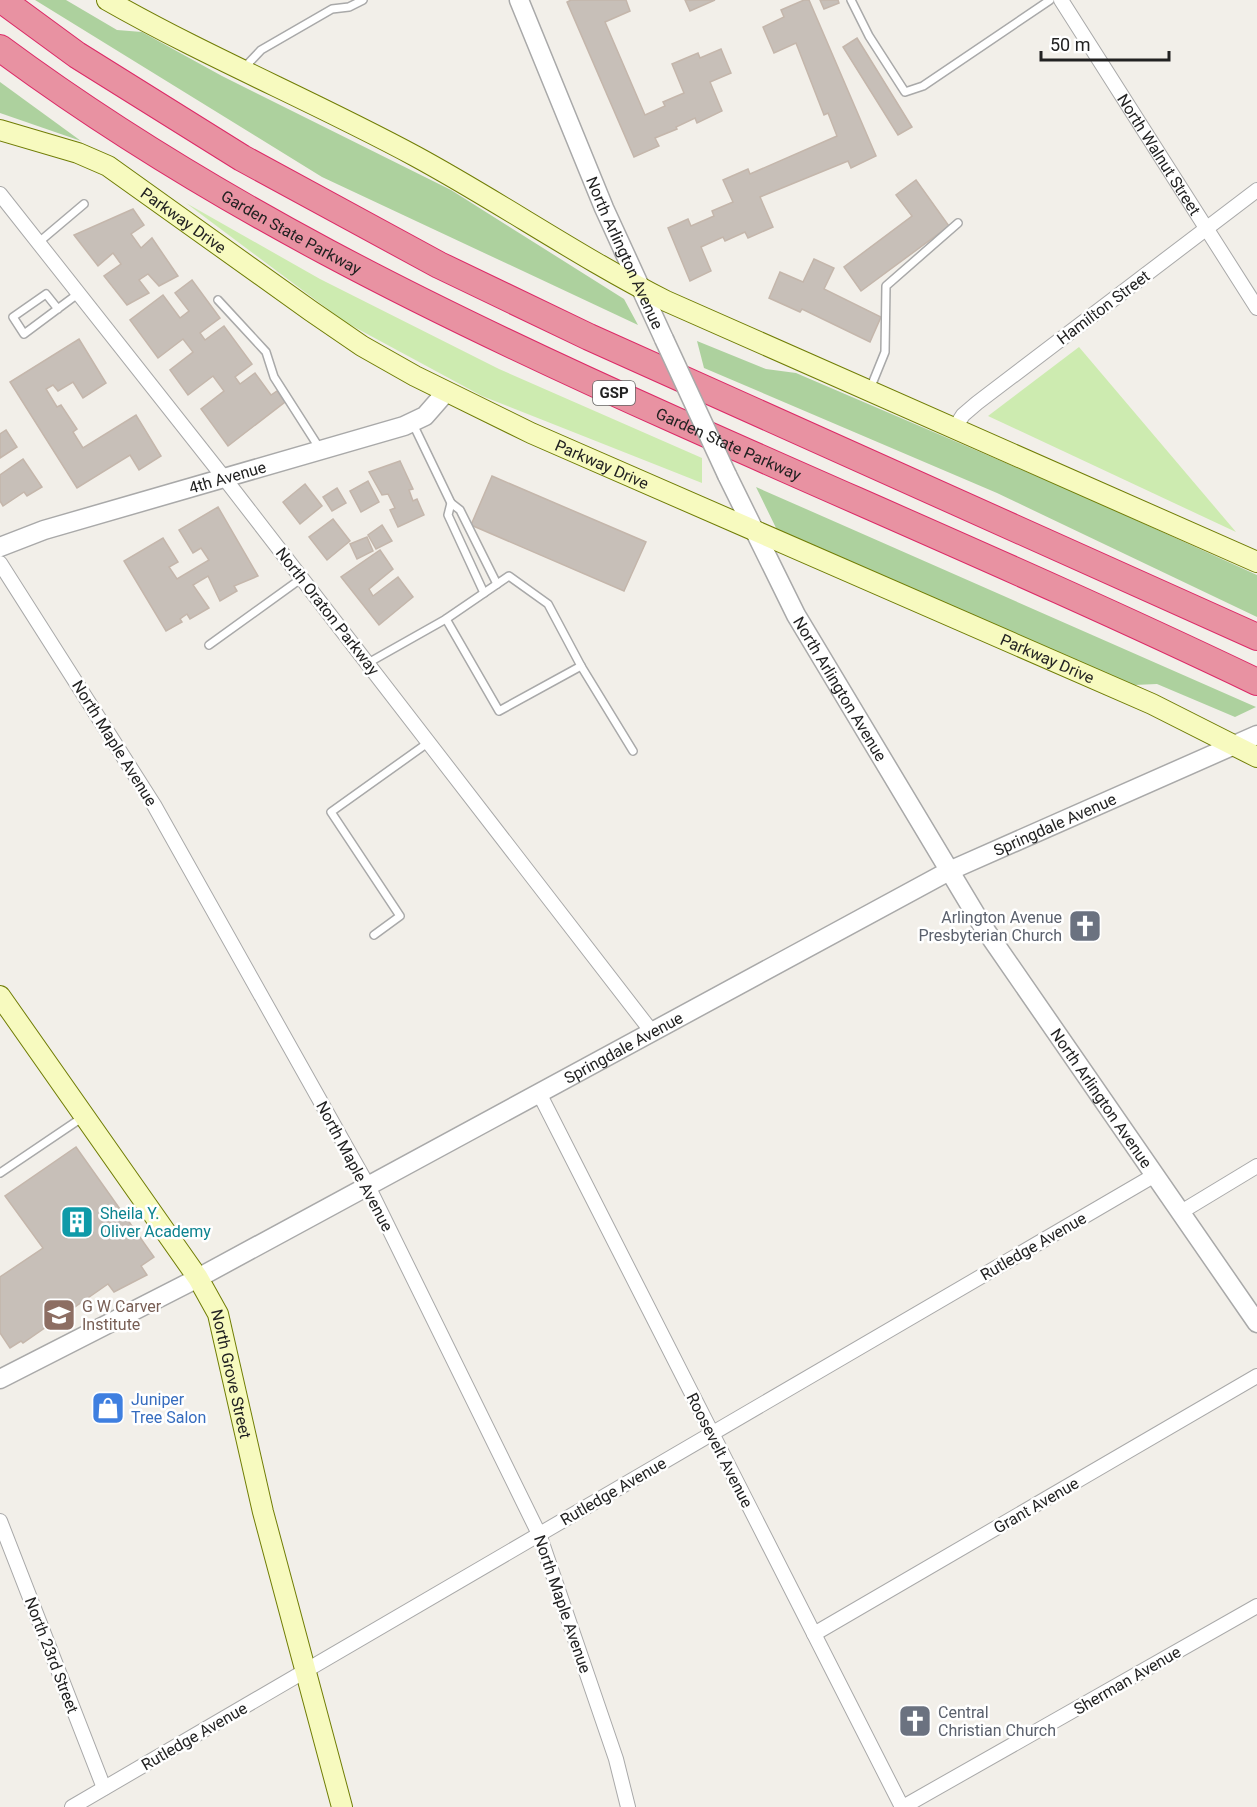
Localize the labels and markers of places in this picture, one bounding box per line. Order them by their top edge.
place label: Arlington Avenue Presbyterian Church [918,908,1062,945]
church icon: Arlington Avenue Presbyterian Church [1067,908,1103,944]
building icon: Sheila Y. Oliver Academy [59,1204,95,1240]
place label: Sheila Y. Oliver Academy [100,1204,211,1241]
school or university icon: G W Carver Institute [41,1297,77,1333]
place label: G W Carver Institute [82,1297,162,1334]
shop icon: Juniper Tree Salon [90,1390,126,1426]
place label: Juniper Tree Salon [131,1390,206,1427]
church icon: Central Christian Church [897,1703,933,1739]
place label: Central Christian Church [938,1703,1056,1740]

